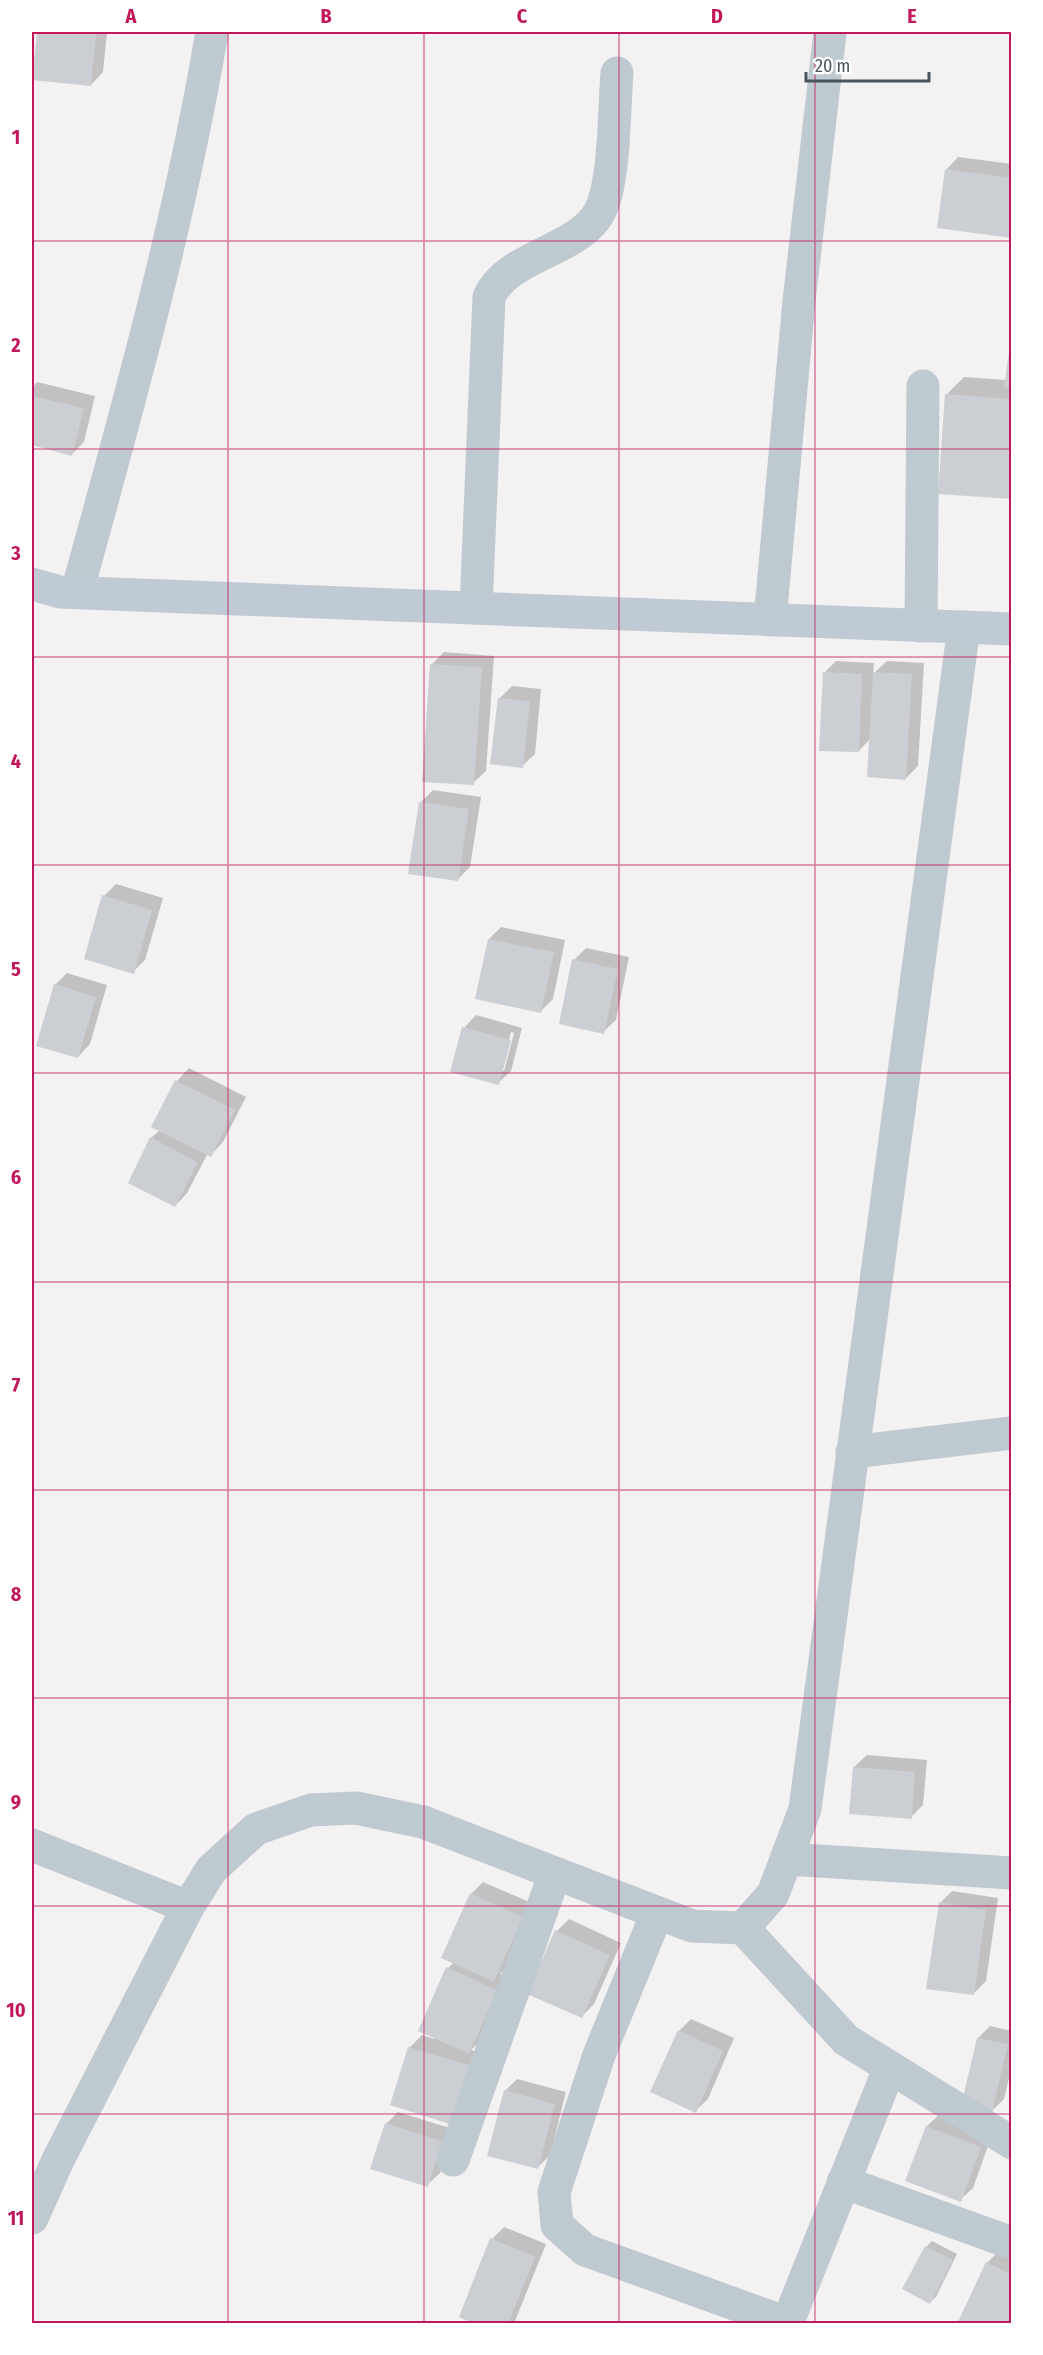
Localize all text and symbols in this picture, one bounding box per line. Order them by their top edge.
text: A [125,4,138,28]
text: B [320,4,332,28]
text: C [517,4,528,28]
text: D [711,4,723,28]
text: E [907,4,917,28]
scale bar [806,45,929,83]
text: 20 m [815,55,850,77]
text: 1 [12,125,20,149]
text: 2 [10,333,21,357]
text: 3 [10,541,21,565]
text: 4 [11,749,21,773]
text: 5 [11,957,21,981]
text: 6 [11,1165,21,1189]
text: 7 [12,1373,21,1397]
text: 8 [11,1582,22,1606]
text: 9 [11,1790,21,1814]
text: 10 [6,1998,26,2022]
text: 11 [8,2206,24,2230]

